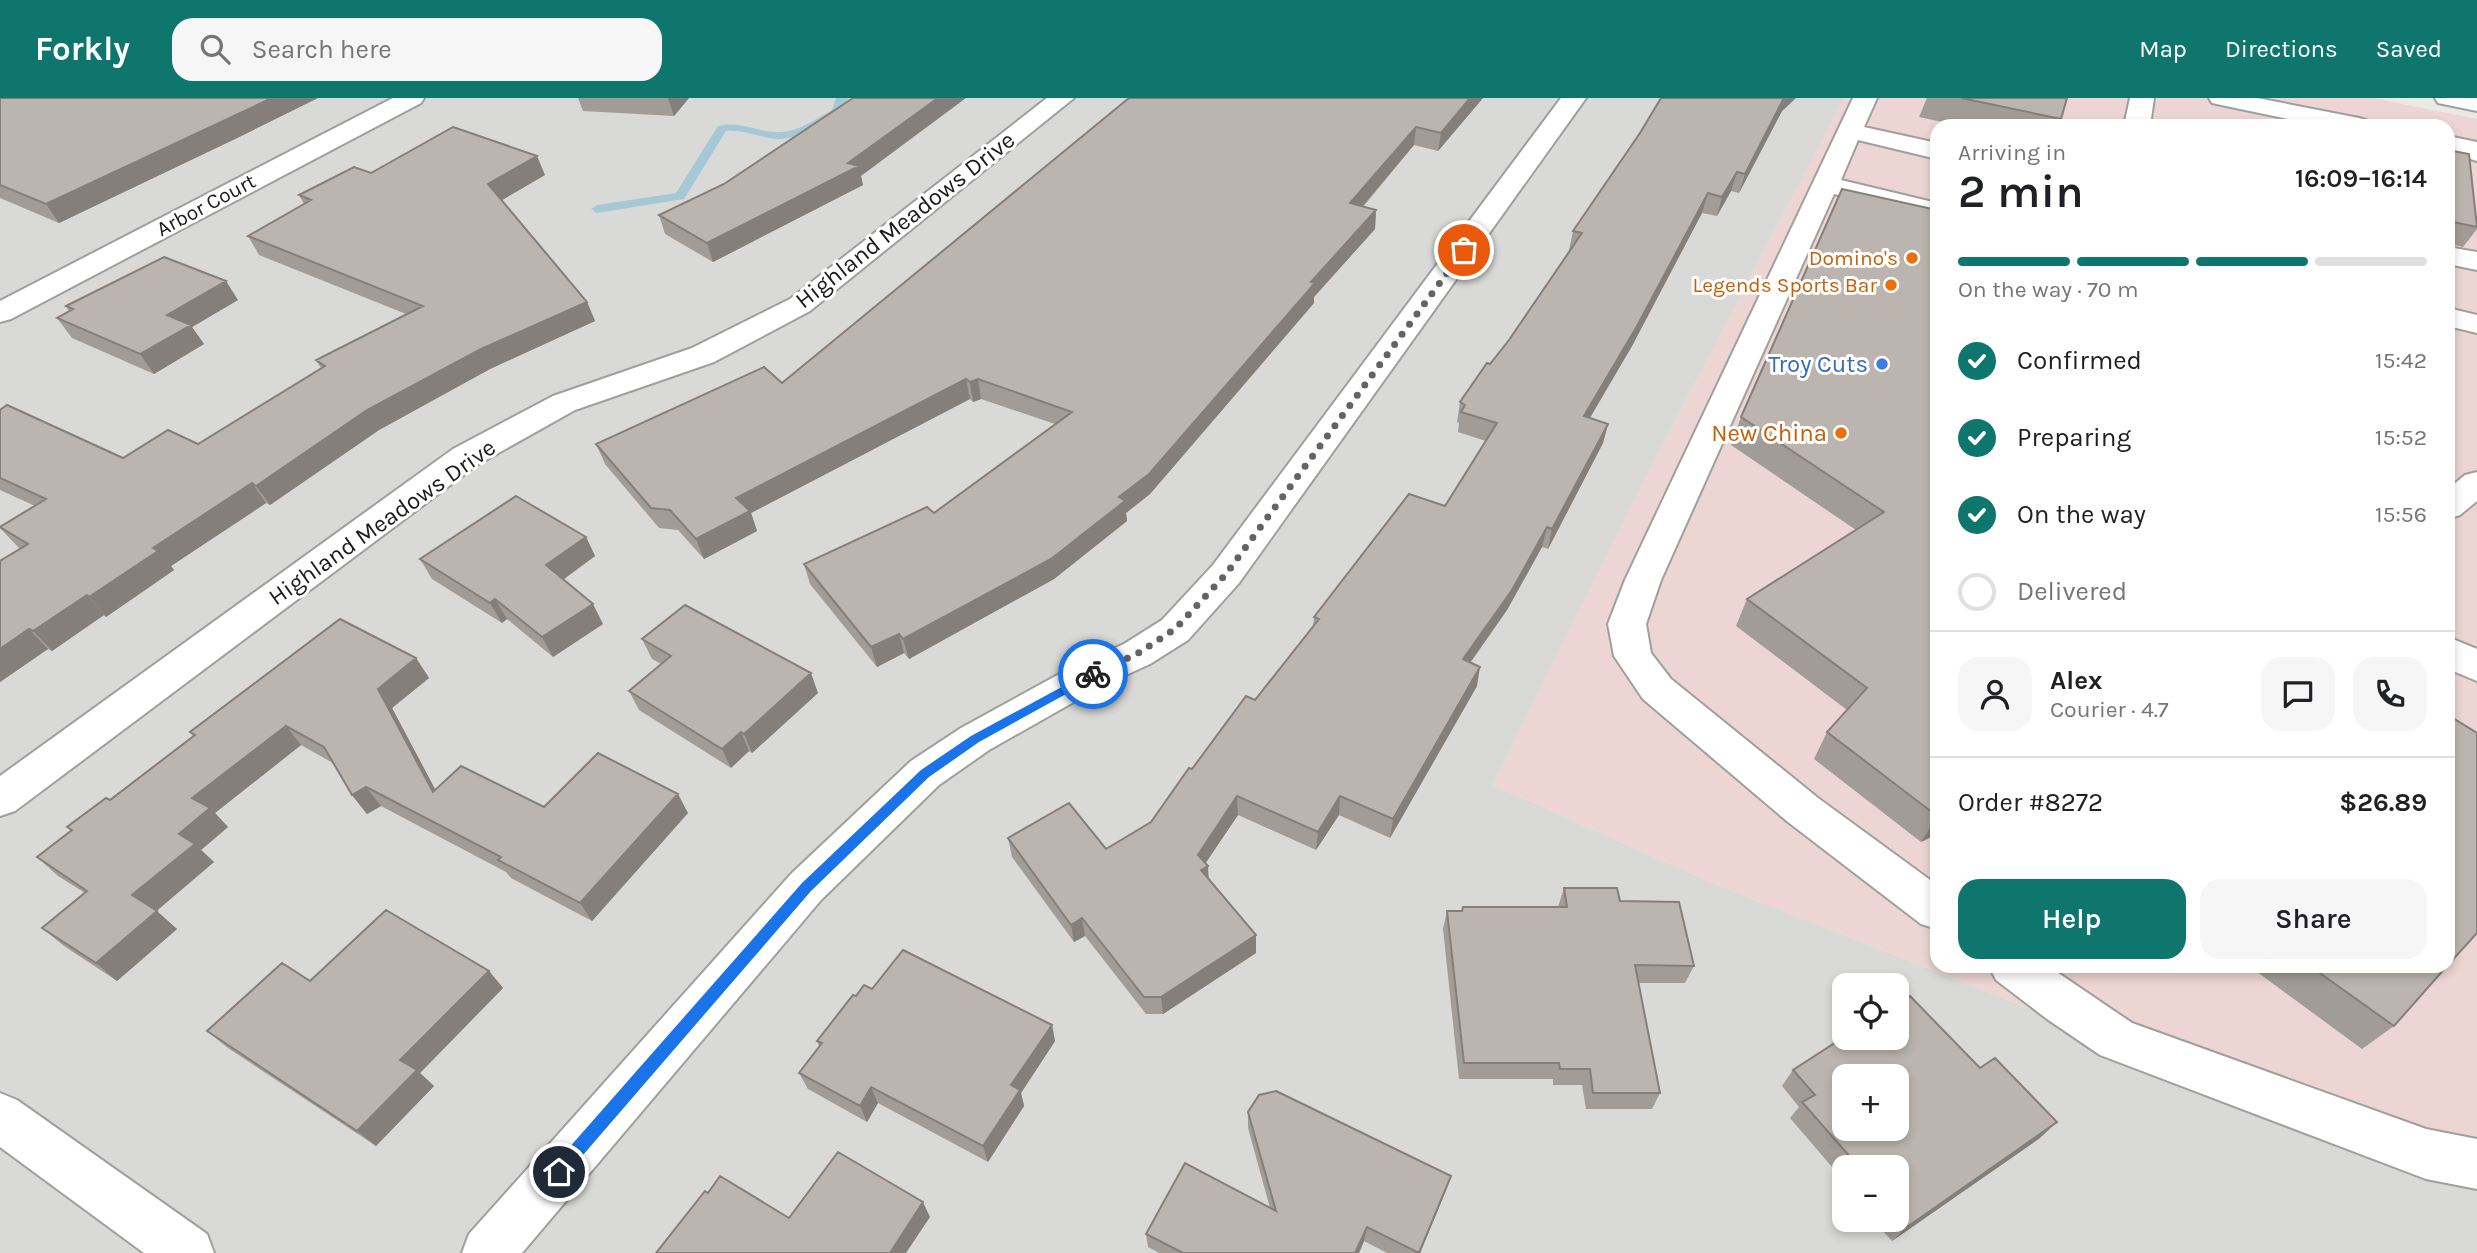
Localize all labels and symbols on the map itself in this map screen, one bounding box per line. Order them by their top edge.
street label: Highland Meadows Drive [790,126,1020,314]
street label: Arbor Court [152,169,260,241]
pin [1434,220,1494,280]
place label: Domino's [1809,246,1898,270]
marker: Domino's [1904,250,1920,266]
place label: Legends Sports Bar [1692,273,1877,297]
marker: Legends Sports Bar [1883,277,1899,293]
place label: Troy Cuts [1768,350,1868,378]
marker: Troy Cuts [1874,356,1890,372]
place label: New China [1711,419,1827,447]
marker: New China [1833,425,1849,441]
street label: Highland Meadows Drive [263,433,501,611]
courier [1058,639,1128,709]
pin [529,1142,589,1202]

